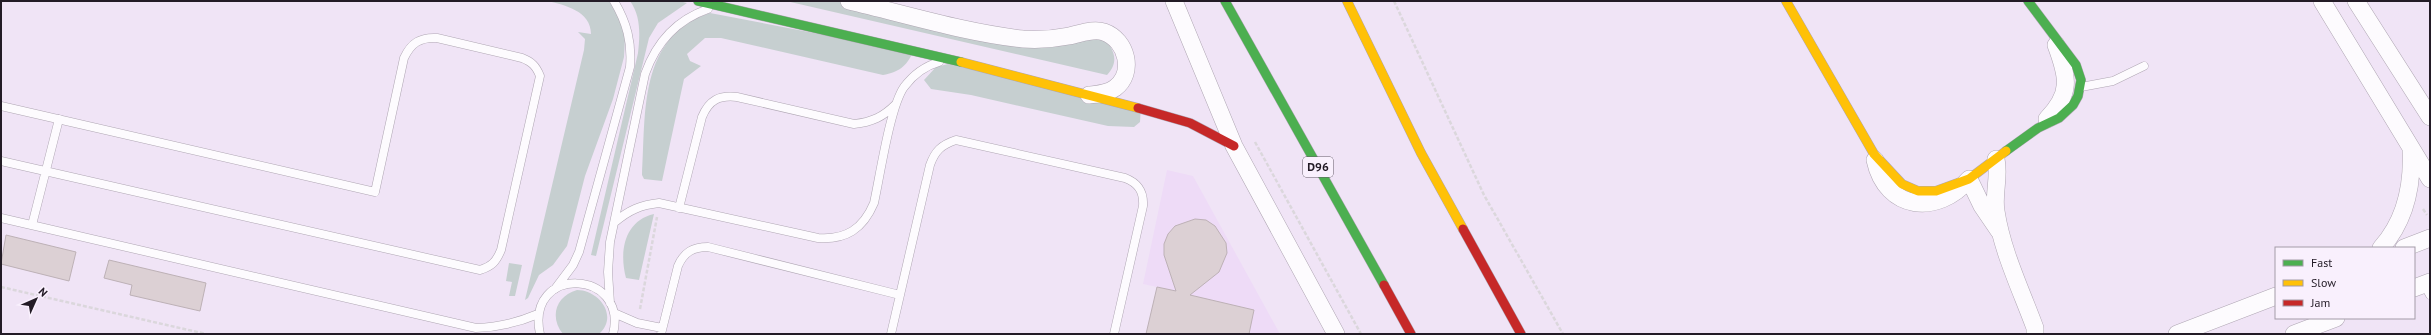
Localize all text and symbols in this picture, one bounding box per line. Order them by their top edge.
road number: D96 [1303,157,1333,177]
legend [2275,247,2415,319]
text: Fast [2311,255,2332,270]
text: Slow [2311,275,2336,290]
north arrow [16,279,56,319]
text: N [36,284,51,299]
text: Jam [2310,295,2330,310]

